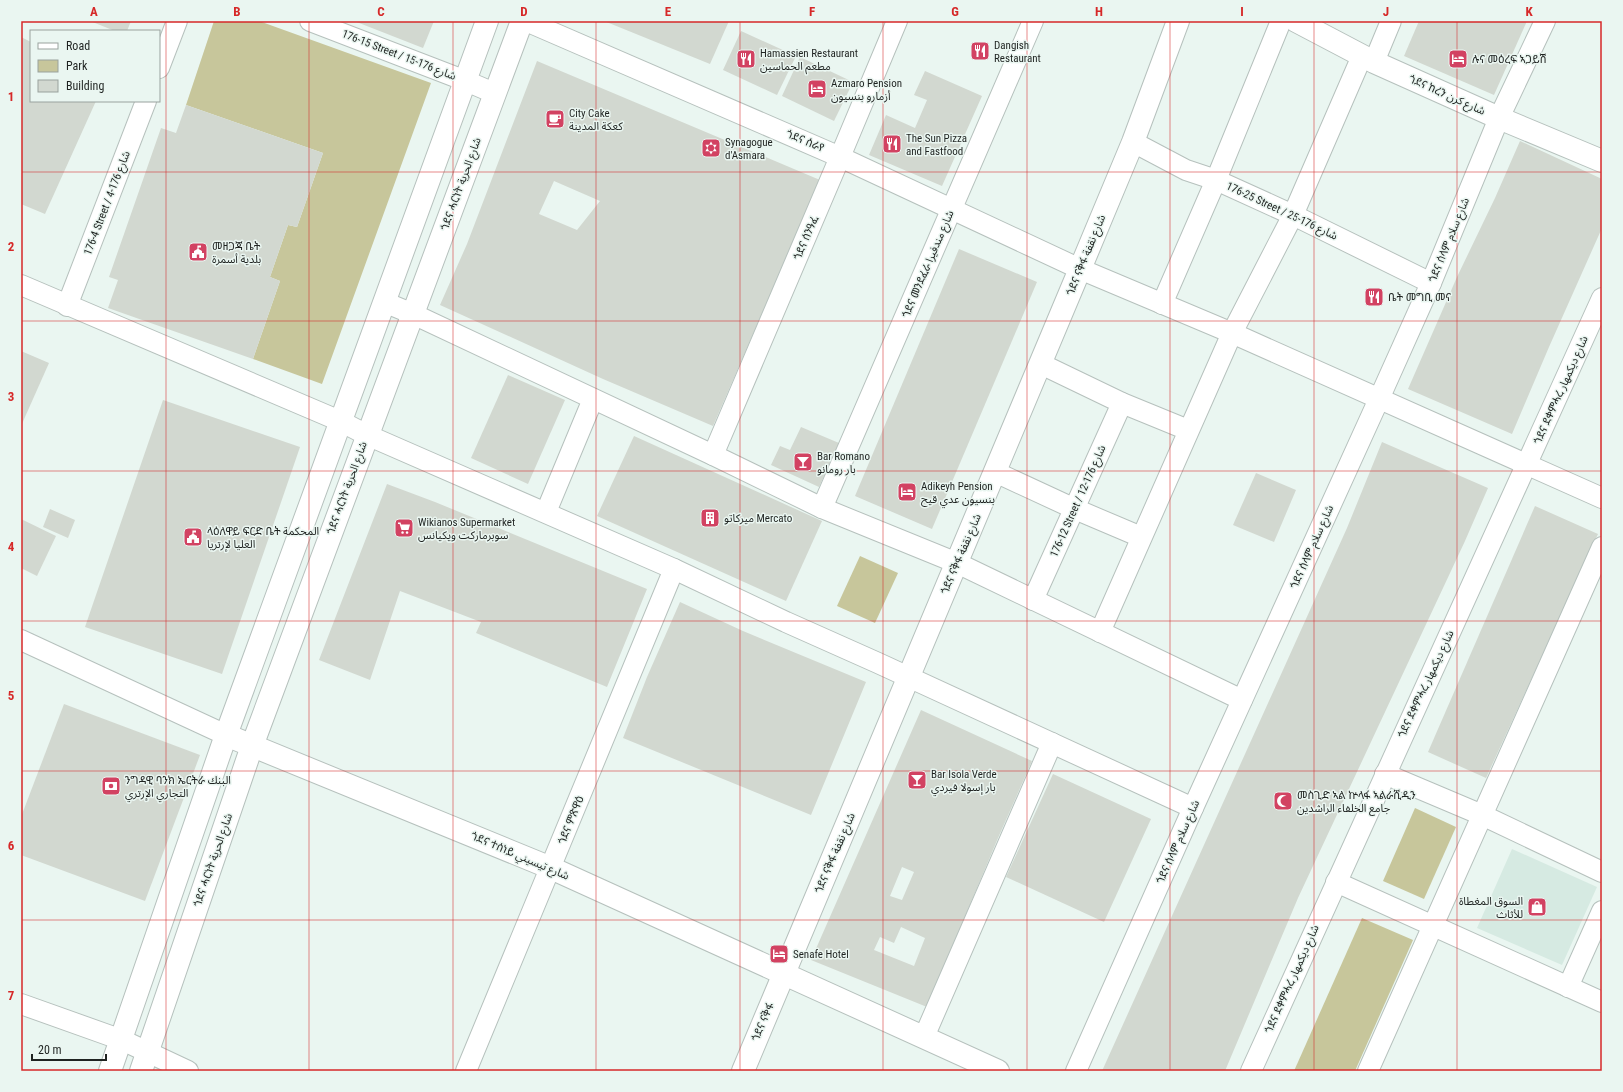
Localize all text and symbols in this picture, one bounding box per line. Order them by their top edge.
text: A [90,4,98,19]
text: B [233,4,241,19]
text: C [377,4,385,19]
text: D [520,4,528,19]
text: E [665,4,672,19]
text: F [809,4,815,19]
text: G [951,4,959,19]
text: H [1095,4,1103,19]
text: I [1240,4,1244,19]
text: J [1383,4,1389,19]
text: K [1525,4,1533,19]
street label: 176-15 Street / شارع 176-15 [340,27,458,84]
legend [30,30,160,102]
text: Road [66,39,90,53]
place label: Dangish Restaurant [994,39,1041,65]
restaurant icon: Dangish Restaurant [969,40,991,62]
place label: Hamassien Restaurant مطعم الحماسين [760,47,858,75]
restaurant icon: Hamassien Restaurant مطعم الحماسين [735,48,757,70]
hotel icon: ሉና መዕረፍ ኣጋይሽ [1447,48,1469,70]
place label: ሉና መዕረፍ ኣጋይሽ [1472,53,1547,66]
text: Park [66,59,88,73]
street label: ጎደና ከረን شارع كرن [1406,72,1488,119]
place label: Azmaro Pension أزمارو بنسيون [831,77,902,103]
hotel icon: Azmaro Pension أزمارو بنسيون [806,78,828,100]
text: Building [66,79,104,93]
text: 1 [8,89,14,104]
place label: City Cake كعكة المدينة [569,107,623,133]
cafe icon: City Cake كعكة المدينة [544,108,566,130]
street label: ጎደና ሰራየ [784,127,826,155]
place label: The Sun Pizza and Fastfood [906,132,967,158]
restaurant icon: The Sun Pizza and Fastfood [881,133,903,155]
street label: ጎደና ሓርነት شارع الحرية [438,135,485,233]
place label: Synagogue d'Asmara [725,136,773,162]
synagogue icon: Synagogue d'Asmara [700,137,722,159]
street label: 176-4 Street / شارع 176-4 [81,149,134,257]
street label: 176-25 Street / شارع 176-25 [1224,180,1340,244]
street label: ጎደና ሰላም شارع سلام [1426,195,1473,285]
street label: ጎደና መንደፈራ شارع مندفيرا [899,208,958,320]
street label: ጎደና ናቅፋ شارع نقفة [1064,212,1109,298]
street label: ጎደና ሰንዓፈ [791,213,821,262]
text: 2 [8,239,15,254]
place label: መዘጋጃ ቤት بلدية أسمرة [212,240,261,266]
public building icon: መዘጋጃ ቤት بلدية أسمرة [187,241,209,263]
restaurant icon: ቤት መግቢ መና [1363,286,1385,308]
place label: ቤት መግቢ መና [1388,291,1451,304]
street label: ጎደና ደቀምሓረ شارع ديكمهار [1531,333,1592,447]
text: 3 [8,389,14,404]
street label: ጎደና ሓርነት شارع الحرية [324,439,371,537]
street label: 176-12 Street / شارع 176-12 [1047,443,1110,559]
place label: Bar Romano بار رومانو [817,450,870,476]
bar icon: Bar Romano بار رومانو [792,451,814,473]
place label: Adikeyh Pension بنسيون عدي قيح [921,480,995,508]
hotel icon: Adikeyh Pension بنسيون عدي قيح [896,481,918,503]
street label: ጎደና ሰላም شارع سلام [1288,503,1337,591]
building icon: ميركاتو Mercato [699,507,721,529]
place label: ميركاتو Mercato [724,512,793,525]
street label: ጎደና ናቅፋ شارع نقفة [938,512,985,597]
place label: Wikianos Supermarket سوبرماركت ويكيانس [418,516,515,542]
supermarket icon: Wikianos Supermarket سوبرماركت ويكيانس [393,517,415,539]
place label: ላዕለዋይ ፍርድ ቤት المحكمة العليا لإرتريا [207,525,319,552]
public building icon: ላዕለዋይ ፍርድ ቤት المحكمة العليا لإرتريا [182,526,204,548]
text: 4 [8,539,15,554]
street label: ጎደና ደቀምሓረ شارع ديكمهار [1395,628,1458,740]
text: 5 [8,688,15,703]
place label: Bar Isola Verde بار إسولا فيردي [931,768,997,796]
bar icon: Bar Isola Verde بار إسولا فيردي [906,769,928,791]
place label: ንግዳዊ ባንክ ኤርትራ البنك التجاري الإرتري [125,774,231,802]
bank icon: ንግዳዊ ባንክ ኤርትራ البنك التجاري الإرتري [100,775,122,797]
place label: መስጊድ ኣል ኵላፋ ኣልራሺዲን جامع الخلفاء الراشدين [1297,789,1416,816]
mosque icon: መስጊድ ኣል ኵላፋ ኣልራሺዲን جامع الخلفاء الراشدين [1272,790,1294,812]
street label: ጎደና ምጽዋዕ [555,794,587,846]
street label: ጎደና ሰላም شارع سلام [1154,798,1203,886]
street label: ጎደና ሓርነት شارع الحرية [191,811,236,909]
street label: ጎደና ናቅፋ شارع نقفة [812,811,859,896]
street label: ጎደና ተሰነይ شارع تيسيني [468,829,571,885]
text: 6 [8,838,15,853]
place label: السوق المغطاة للأثاث [1459,895,1523,921]
shop icon: السوق المغطاة للأثاث [1526,896,1548,918]
street label: ጎደና ደቀምሓረ شارع ديكمهار [1262,922,1323,1036]
hotel icon: Senafe Hotel [768,943,790,965]
place label: Senafe Hotel [793,948,849,961]
text: 7 [8,988,15,1003]
street label: ጎደና ናቅፋ [749,1001,777,1043]
scale bar [32,1036,106,1062]
text: 20 m [38,1043,62,1057]

